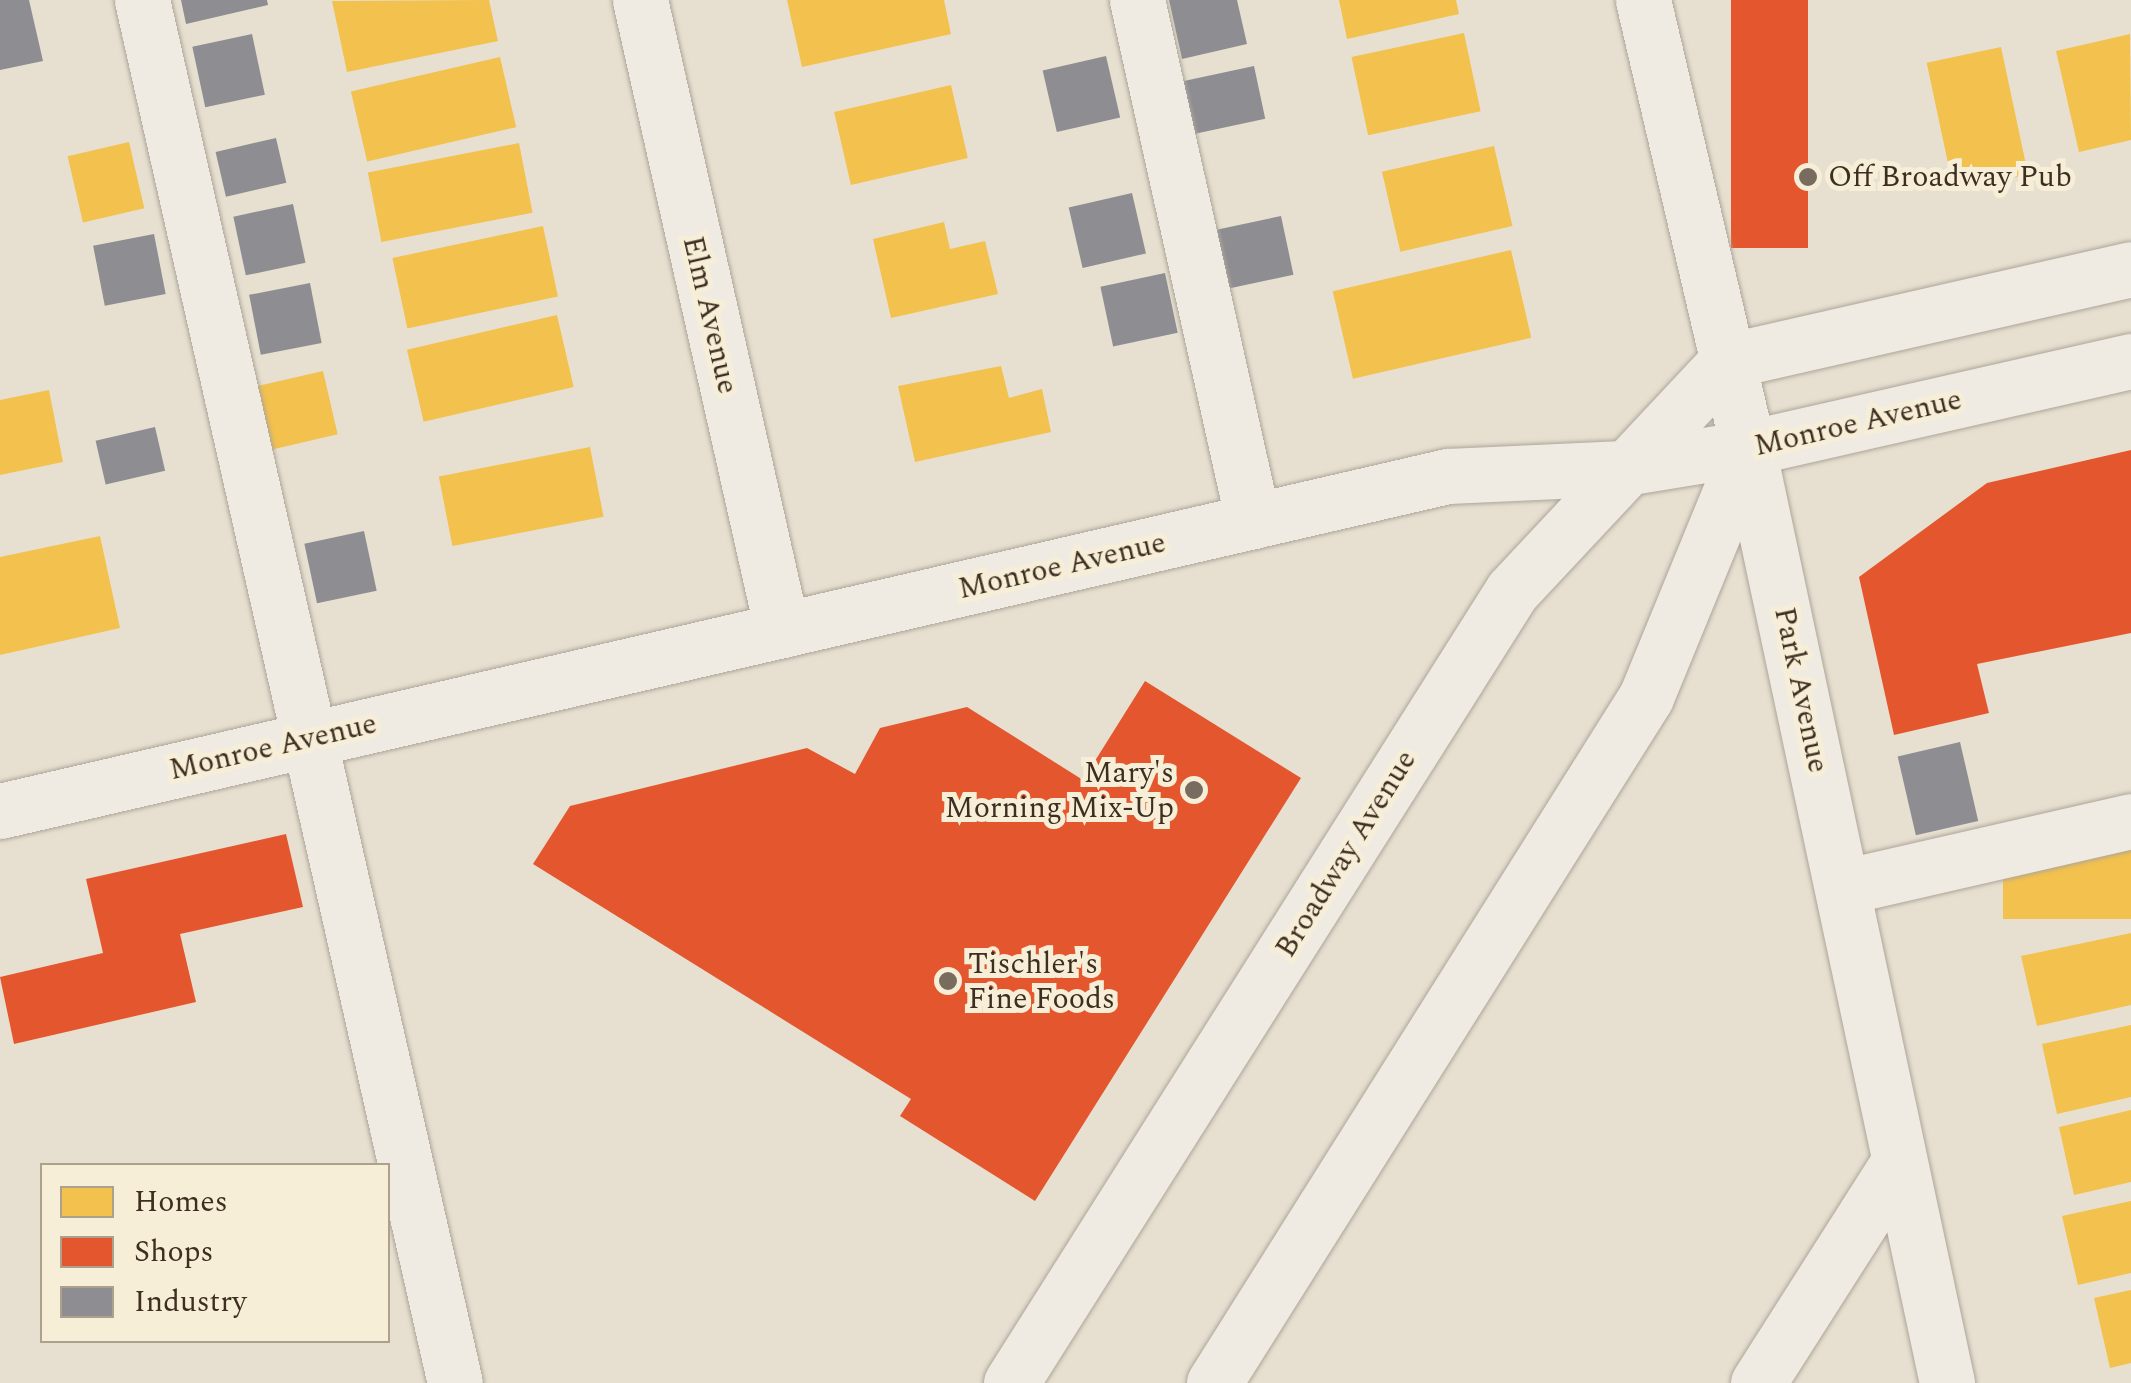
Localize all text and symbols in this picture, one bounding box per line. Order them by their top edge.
place label: Off Broadway Pub [1828,159,2072,195]
marker: Off Broadway Pub [1797,166,1819,188]
street label: Elm Avenue [674,233,746,397]
street label: Monroe Avenue [1751,382,1965,464]
street label: Monroe Avenue [955,525,1169,607]
street label: Park Avenue [1766,604,1836,776]
street label: Monroe Avenue [166,706,380,788]
street label: Broadway Avenue [1268,744,1424,964]
place label: Mary's Morning Mix-Up [945,755,1174,826]
marker: Mary's Morning Mix-Up [1183,779,1205,801]
place label: Tischler's Fine Foods [968,946,1115,1016]
marker: Tischler's Fine Foods [937,970,959,992]
legend [40,1163,390,1343]
text: Homes [134,1179,228,1225]
text: Shops [134,1229,214,1275]
text: Industry [134,1279,247,1325]

